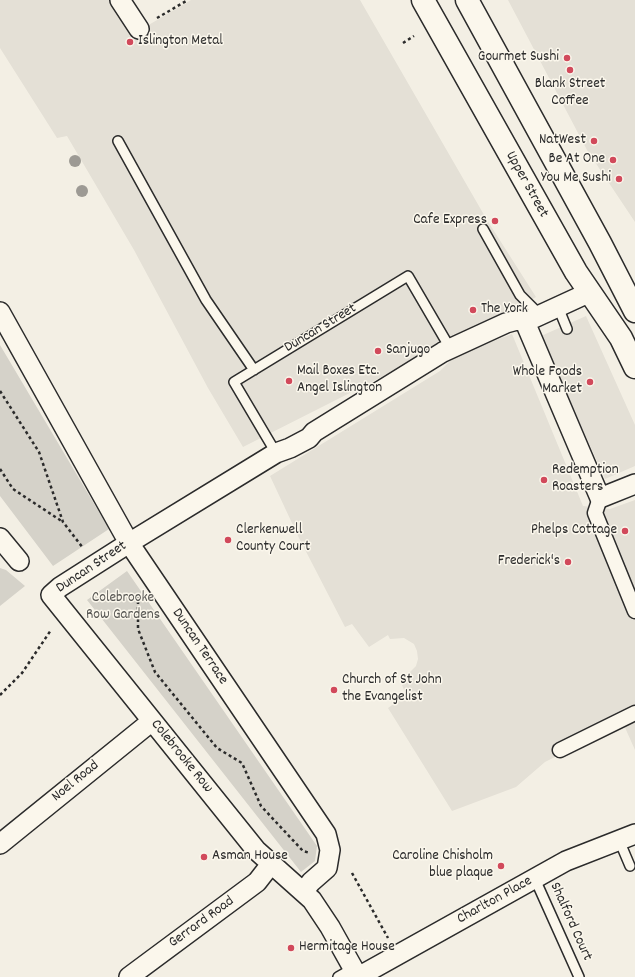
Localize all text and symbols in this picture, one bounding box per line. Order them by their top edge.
place label: Islington Metal [138,33,223,51]
marker: Islington Metal [125,37,135,47]
place label: Gourmet Sushi [478,49,559,67]
marker: Gourmet Sushi [562,53,572,63]
marker: Blank Street Coffee [565,65,575,75]
place label: Blank Street Coffee [535,76,605,111]
place label: NatWest [539,132,586,150]
marker: NatWest [589,136,599,146]
street label: Upper Street [500,149,552,221]
place label: Be At One [549,151,605,169]
marker: Be At One [608,155,618,165]
place label: You Me Sushi [541,170,611,188]
marker: You Me Sushi [614,174,624,184]
place label: Cafe Express [413,212,487,230]
marker: Cafe Express [490,216,500,226]
street label: Duncan Street [282,300,360,358]
place label: The York [481,301,528,319]
marker: The York [468,305,478,315]
place label: Sanjugo [386,342,430,360]
marker: Sanjugo [373,346,383,356]
place label: Mail Boxes Etc. Angel Islington [297,363,382,398]
place label: Whole Foods Market [513,364,582,399]
marker: Mail Boxes Etc. Angel Islington [284,376,294,386]
marker: Whole Foods Market [585,377,595,387]
place label: Redemption Roasters [552,462,619,497]
marker: Redemption Roasters [539,475,549,485]
place label: Clerkenwell County Court [236,522,310,557]
place label: Phelps Cottage [531,522,617,540]
marker: Phelps Cottage [620,526,630,536]
marker: Clerkenwell County Court [223,535,233,545]
street label: Duncan Street [53,538,131,598]
place label: Frederick's [498,553,560,571]
marker: Frederick's [563,557,573,567]
park label: Colebrooke Row Gardens [86,590,160,625]
street label: Duncan Terrace [167,606,231,688]
place label: Church of St John the Evangelist [342,672,442,707]
marker: Church of St John the Evangelist [329,685,339,695]
street label: Colebrooke Row [146,717,216,797]
street label: Noel Road [49,757,103,807]
place label: Asman House [212,848,288,866]
place label: Caroline Chisholm blue plaque [392,848,493,883]
marker: Asman House [199,852,209,862]
marker: Caroline Chisholm blue plaque [496,861,506,871]
street label: Charlton Place [454,873,536,929]
street label: Shalford Court [545,880,595,964]
street label: Gerrard Road [166,893,238,953]
place label: Hermitage House [299,939,395,957]
marker: Hermitage House [286,943,296,953]

